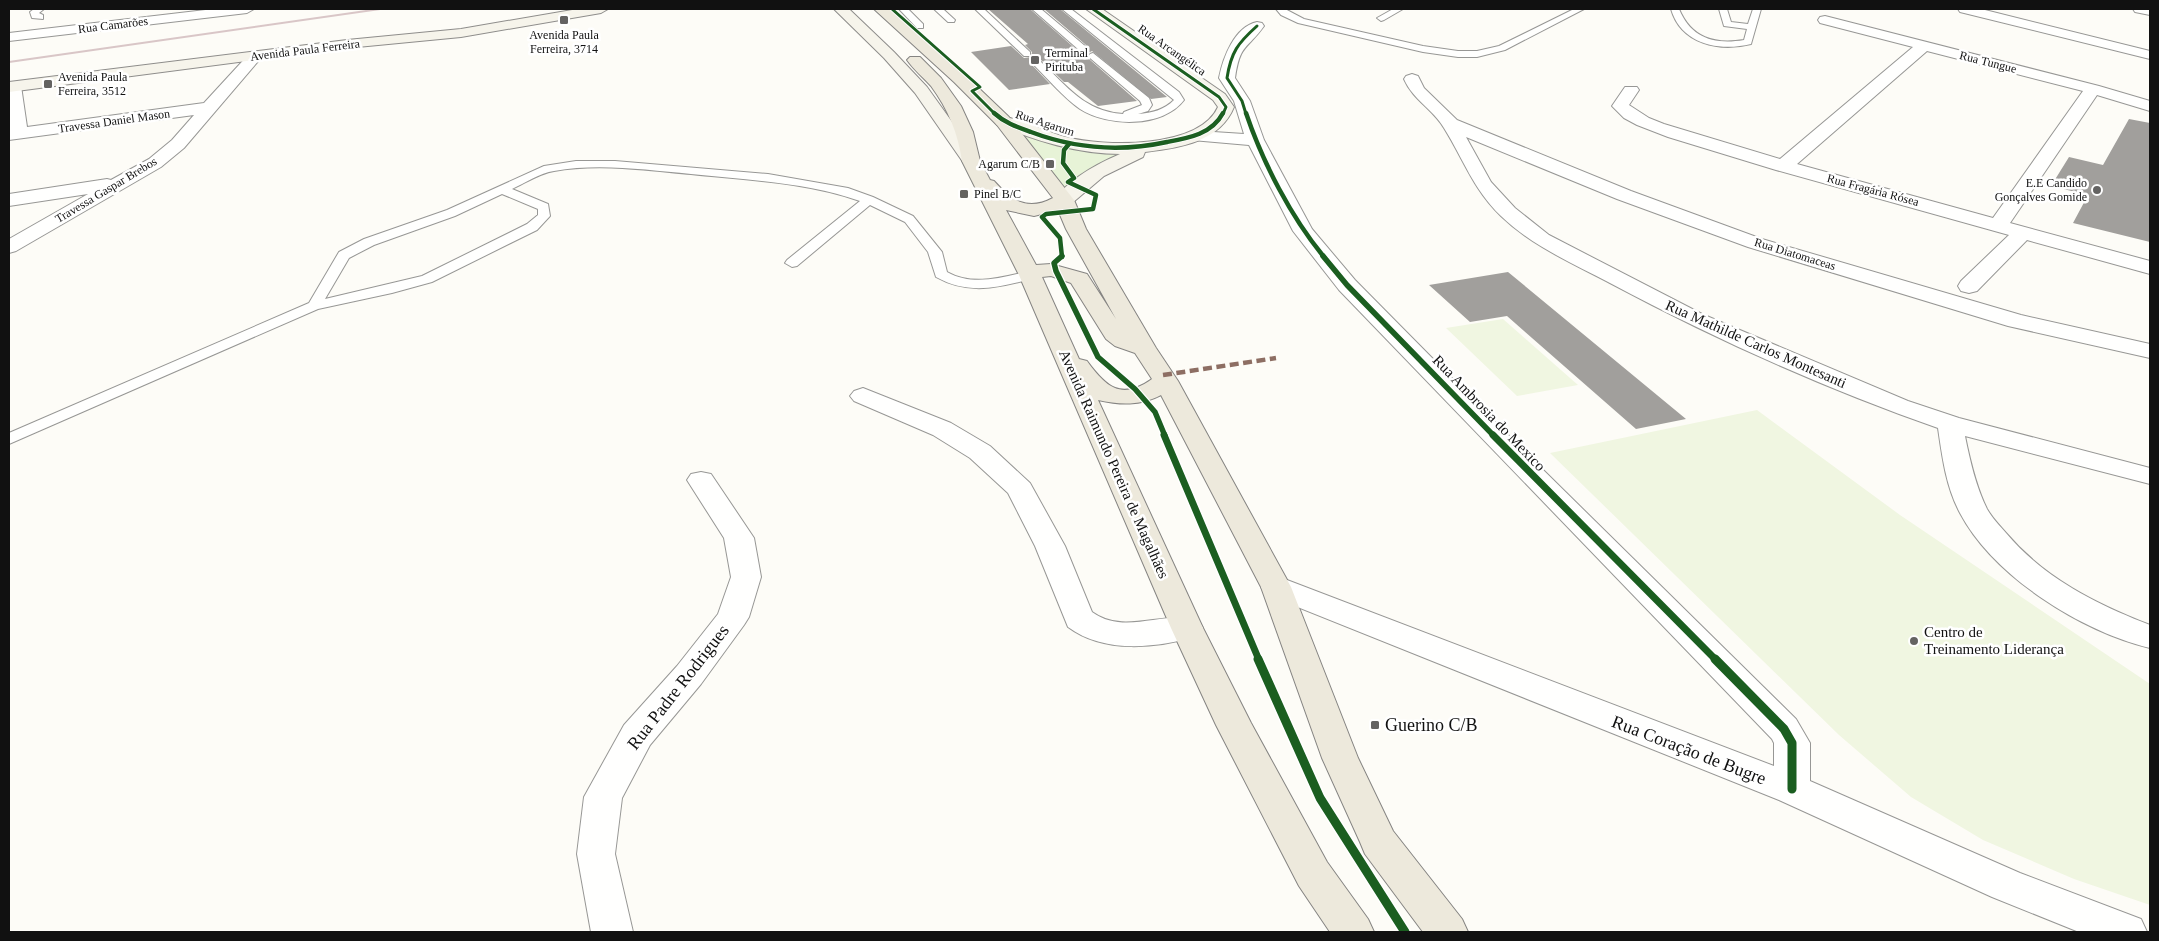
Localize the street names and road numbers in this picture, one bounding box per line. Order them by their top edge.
street label: Rua Camarões [77,14,149,36]
street label: Rua Arcangélica [1135,21,1209,79]
street label: Avenida Paula Ferreira [249,36,361,64]
street label: Rua Tungue [1958,48,2018,76]
street label: Travessa Daniel Mason [57,106,171,136]
street label: Rua Agarum [1014,107,1077,139]
street label: Travessa Gaspar Brebos [53,154,160,226]
street label: Rua Fragária Rósea [1825,171,1921,209]
street label: Rua Diatomaceas [1753,235,1838,273]
street label: Rua Mathilde Carlos Montesanti [1663,297,1849,391]
street label: Avenida Raimundo Pereira de Magalhães [1056,347,1172,581]
street label: Rua Ambrosia do Mexico [1430,352,1548,474]
street label: Rua Padre Rodrigues [623,621,733,753]
street label: Rua Coração de Bugre [1609,711,1769,789]

